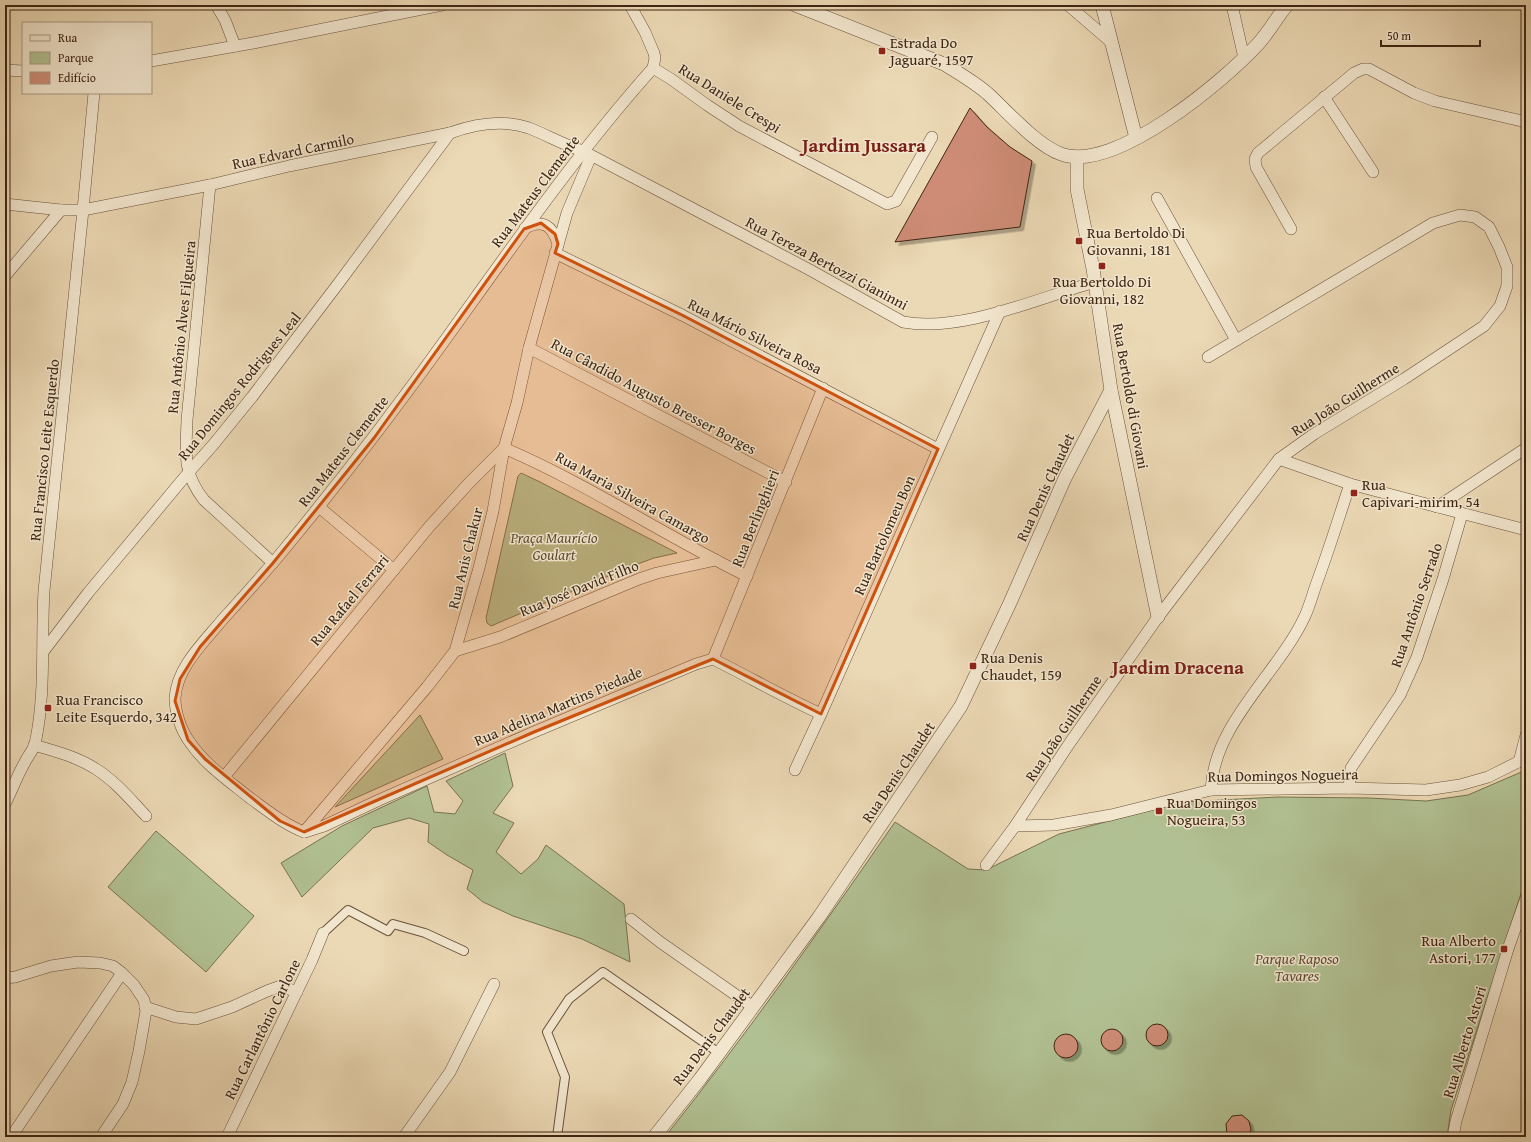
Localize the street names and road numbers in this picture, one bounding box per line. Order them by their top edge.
street label: Rua Daniele Crespi [675,58,785,138]
street label: Rua Edvard Carmilo [230,128,356,174]
street label: Rua Mateus Clemente [486,130,584,252]
street label: Rua Tereza Bertozzi Gianinni [742,211,912,315]
street label: Rua Antônio Alves Filgueira [161,240,201,414]
street label: Rua Mário Silveira Rosa [684,293,826,379]
street label: Rua Domingos Rodrigues Leal [173,307,305,465]
street label: Rua Bertoldo di Giovani [1108,321,1154,471]
street label: Rua Cândido Augusto Bresser Borges [548,333,760,459]
street label: Rua João Guilherme [1287,357,1403,441]
street label: Rua Francisco Leite Esquerdo [24,358,64,542]
street label: Rua Mateus Clemente [293,391,393,511]
street label: Rua Denis Chaudet [1011,429,1080,545]
street label: Rua Maria Silveira Camargo [552,446,714,548]
street label: Rua Berlinghieri [726,466,784,570]
street label: Rua Bartolomeu Bon [848,471,920,598]
street label: Rua Anis Chakur [442,505,488,611]
street label: Rua Antônio Serrado [1385,540,1447,670]
street label: Rua Rafael Ferrari [305,550,393,650]
street label: Rua José David Filho [516,554,642,621]
street label: Rua Adelina Martins Piedade [471,661,645,751]
street label: Rua João Guilherme [1020,671,1106,785]
street label: Rua Denis Chaudet [856,717,940,826]
street label: Rua Domingos Nogueira [1208,763,1358,787]
street label: Rua Carlantônio Carlone [219,955,305,1103]
street label: Rua Denis Chaudet [667,982,755,1089]
street label: Rua Alberto Astori [1437,983,1491,1101]

